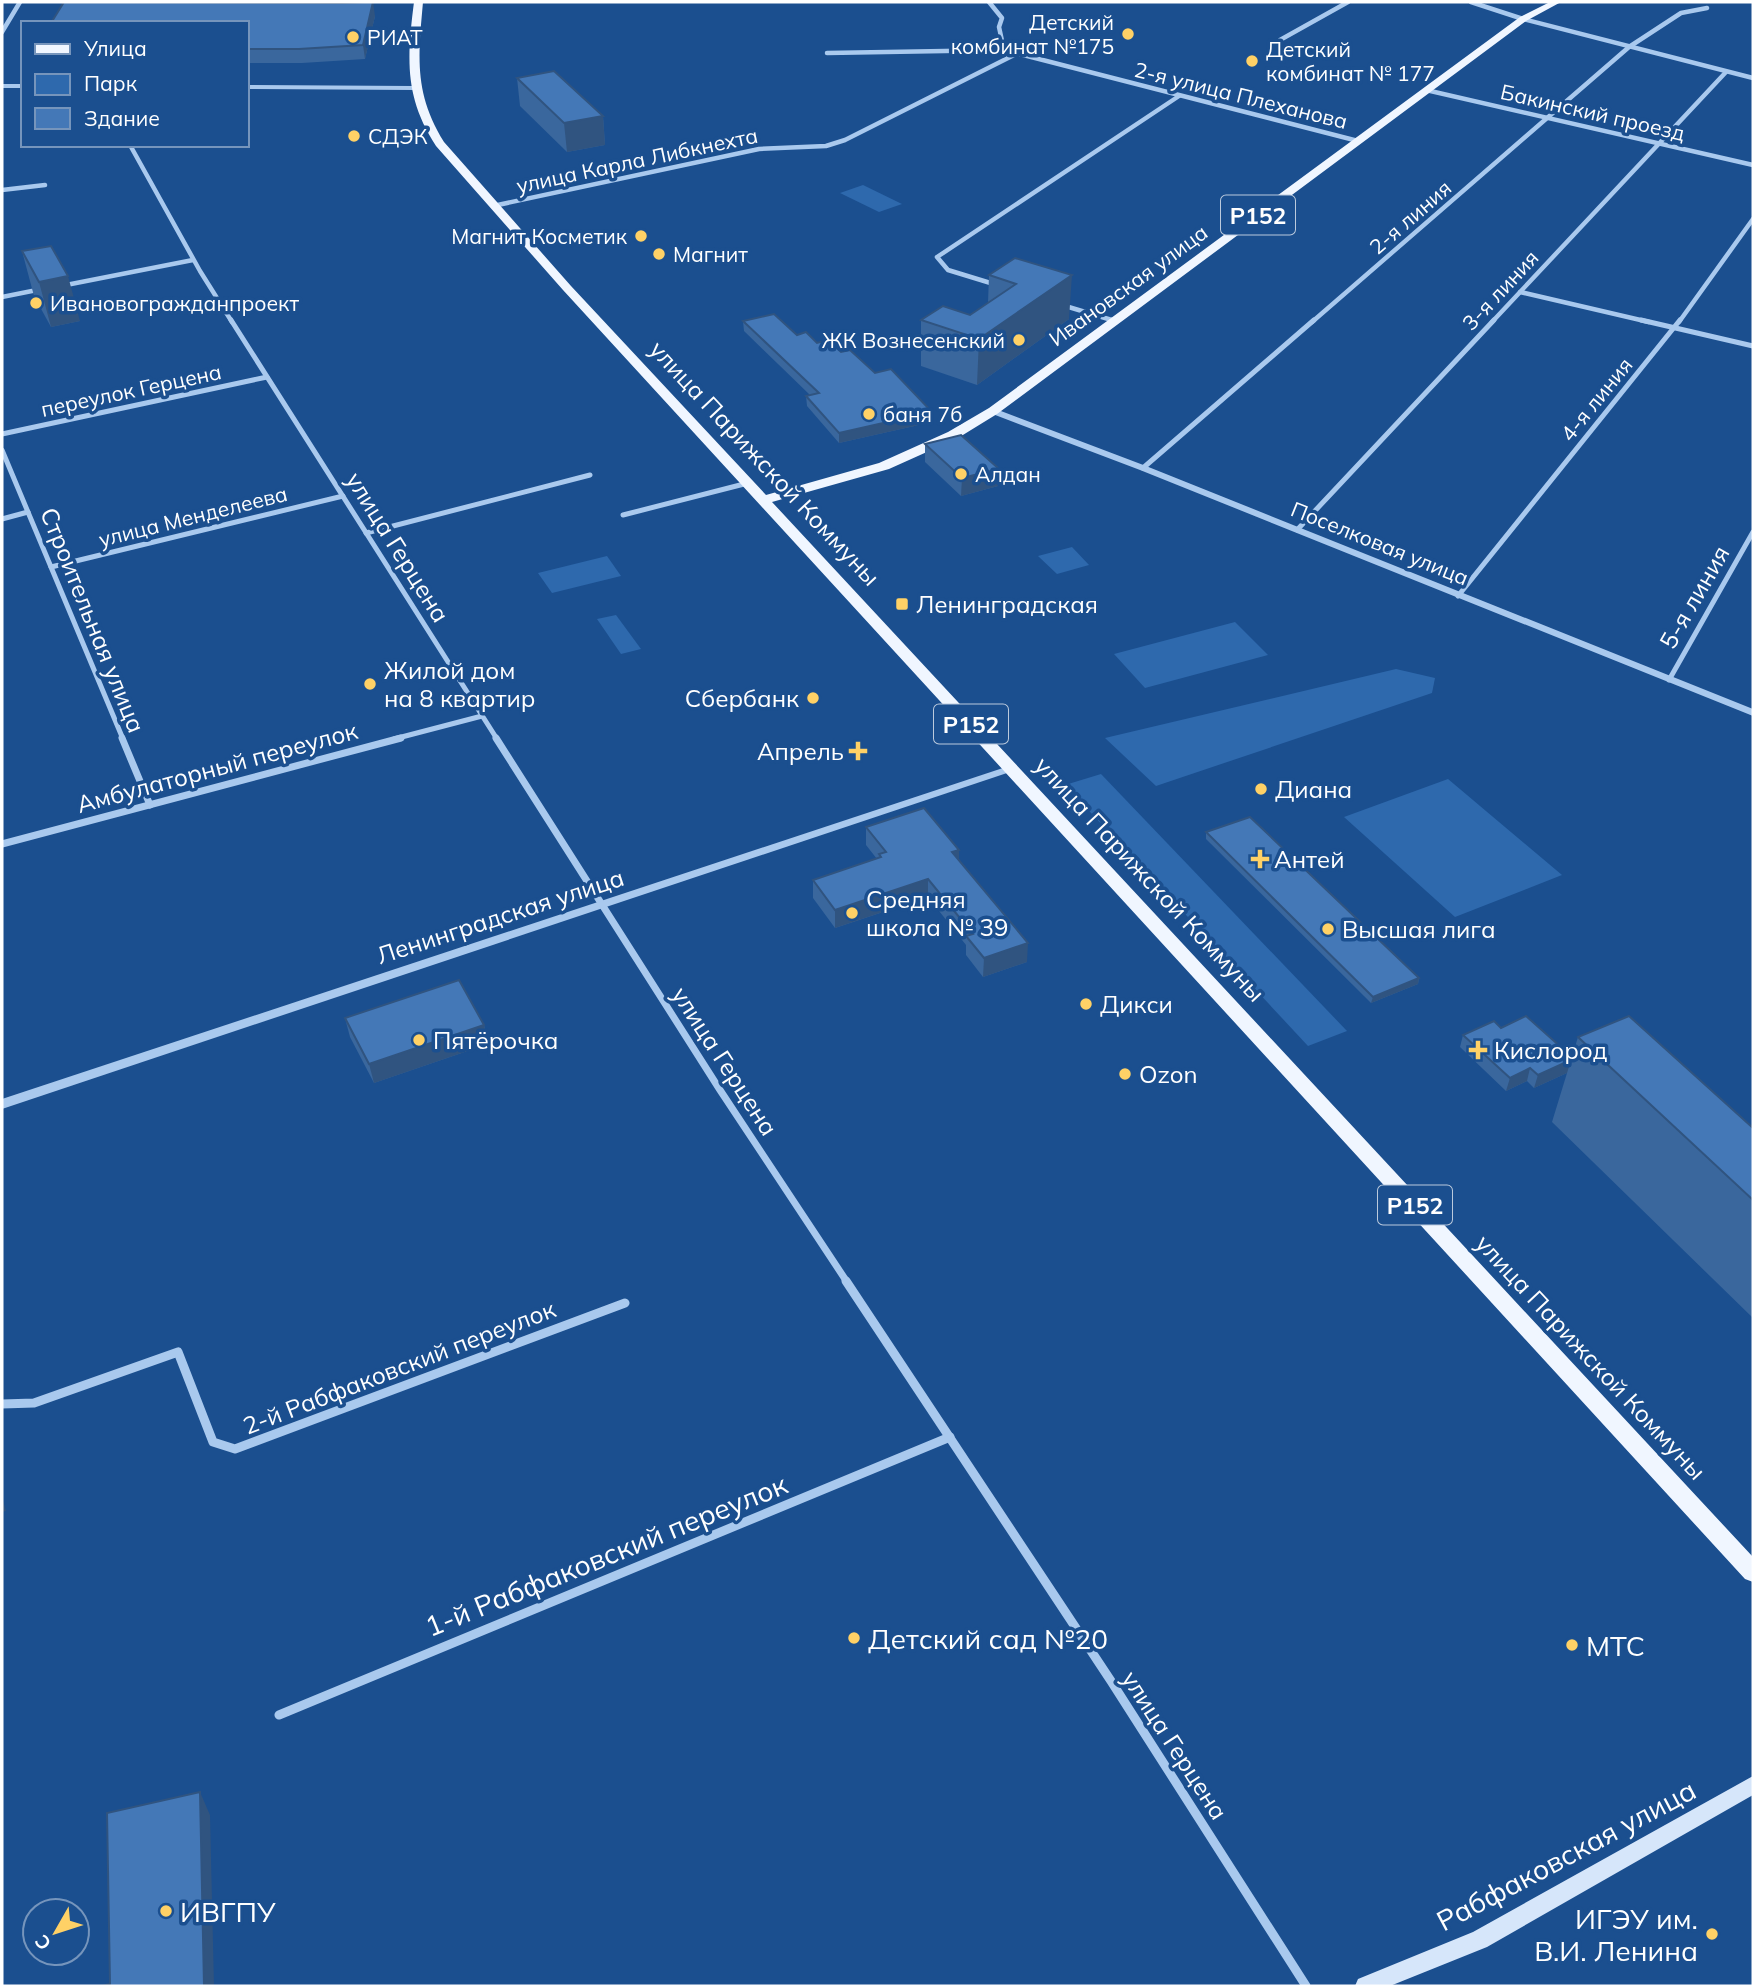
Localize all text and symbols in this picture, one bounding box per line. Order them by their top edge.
place label: Детский комбинат №175 [951,9,1114,59]
legend [21,21,248,147]
place label: РИАТ [367,24,423,50]
marker: Детский комбинат №175 [1120,26,1136,42]
marker: РИАТ [345,29,361,45]
text: Улица [83,35,147,61]
place label: Детский комбинат № 177 [1266,36,1435,86]
marker: Детский комбинат № 177 [1244,53,1260,69]
street label: 2-я улица Плеханова [1132,56,1350,134]
text: Парк [84,70,138,96]
street label: Бакинский проезд [1498,78,1688,146]
text: Здание [84,105,160,131]
street label: улица Карла Либкнехта [514,122,760,198]
place label: СДЭК [368,123,428,149]
marker: СДЭК [346,128,362,144]
street label: 2-я линия [1364,174,1456,260]
road number: Р152 [1221,196,1295,234]
street label: Ивановская улица [1044,219,1212,351]
place label: Магнит Косметик [451,223,628,249]
marker: Магнит Косметик [633,228,649,244]
place label: Магнит [673,241,748,267]
street label: 3-я линия [1456,245,1544,335]
marker: Магнит [651,246,667,262]
place label: Ивановогражданпроект [50,290,299,316]
marker: Ивановогражданпроект [28,295,44,311]
place label: ЖК Вознесенский [822,327,1005,353]
marker: ЖК Вознесенский [1011,332,1027,348]
street label: улица Парижской Коммуны [644,334,886,592]
street label: 4-я линия [1554,352,1638,446]
street label: переулок Герцена [38,358,224,422]
place label: баня 7б [883,401,962,427]
marker: баня 7б [861,406,877,422]
place label: Алдан [975,461,1041,487]
street label: улица Герцена [340,466,456,628]
marker: Алдан [953,466,969,482]
street label: улица Менделеева [96,480,290,552]
street label: Поселковая улица [1287,496,1473,590]
street label: Строительная улица [34,503,152,737]
street label: 5-я линия [1652,540,1736,654]
place label: Ленинградская [916,589,1098,619]
marker: Ленинградская [894,596,910,612]
place label: Жилой дом на 8 квартир [384,655,535,713]
marker: Жилой дом на 8 квартир [362,676,378,692]
place label: Сбербанк [685,683,799,713]
marker: Сбербанк [805,690,821,706]
road number: Р152 [934,704,1008,744]
street label: Амбулаторный переулок [73,715,361,819]
place label: Апрель [757,736,844,766]
marker: Апрель [850,743,866,759]
street label: улица Парижской Коммуны [1029,750,1271,1008]
place label: Диана [1275,774,1352,804]
marker: Диана [1253,781,1269,797]
place label: Антей [1274,844,1344,874]
marker: Антей [1252,851,1268,867]
street label: Ленинградская улица [373,862,627,970]
place label: Средняя школа № 39 [866,884,1008,942]
marker: Средняя школа № 39 [844,905,860,921]
place label: Высшая лига [1342,914,1496,944]
marker: Высшая лига [1320,921,1336,937]
street label: улица Герцена [666,981,784,1141]
place label: Дикси [1100,989,1173,1019]
marker: Дикси [1078,996,1094,1012]
place label: Пятёрочка [433,1025,558,1055]
marker: Пятёрочка [411,1032,427,1048]
place label: Кислород [1494,1035,1607,1065]
marker: Кислород [1468,1040,1488,1060]
place label: Ozon [1139,1059,1198,1089]
marker: Ozon [1117,1066,1133,1082]
road number: Р152 [1378,1186,1452,1224]
street label: улица Парижской Коммуны [1470,1228,1712,1486]
street label: 2-й Рабфаковский переулок [239,1293,559,1441]
street label: 1-й Рабфаковский переулок [420,1466,793,1644]
place label: Детский сад №20 [868,1621,1108,1656]
place label: МТС [1586,1628,1645,1663]
marker: Детский сад №20 [846,1630,862,1646]
marker: МТС [1564,1637,1580,1653]
street label: улица Герцена [1116,1665,1234,1825]
street label: Рабфаковская улица [1430,1772,1702,1938]
place label: ИВГПУ [180,1894,276,1929]
north arrow [21,1897,91,1967]
place label: ИГЭУ им. В.И. Ленина [1534,1901,1698,1968]
marker: ИВГПУ [158,1903,174,1919]
marker: ИГЭУ им. В.И. Ленина [1704,1926,1720,1942]
text: С [29,1930,56,1955]

